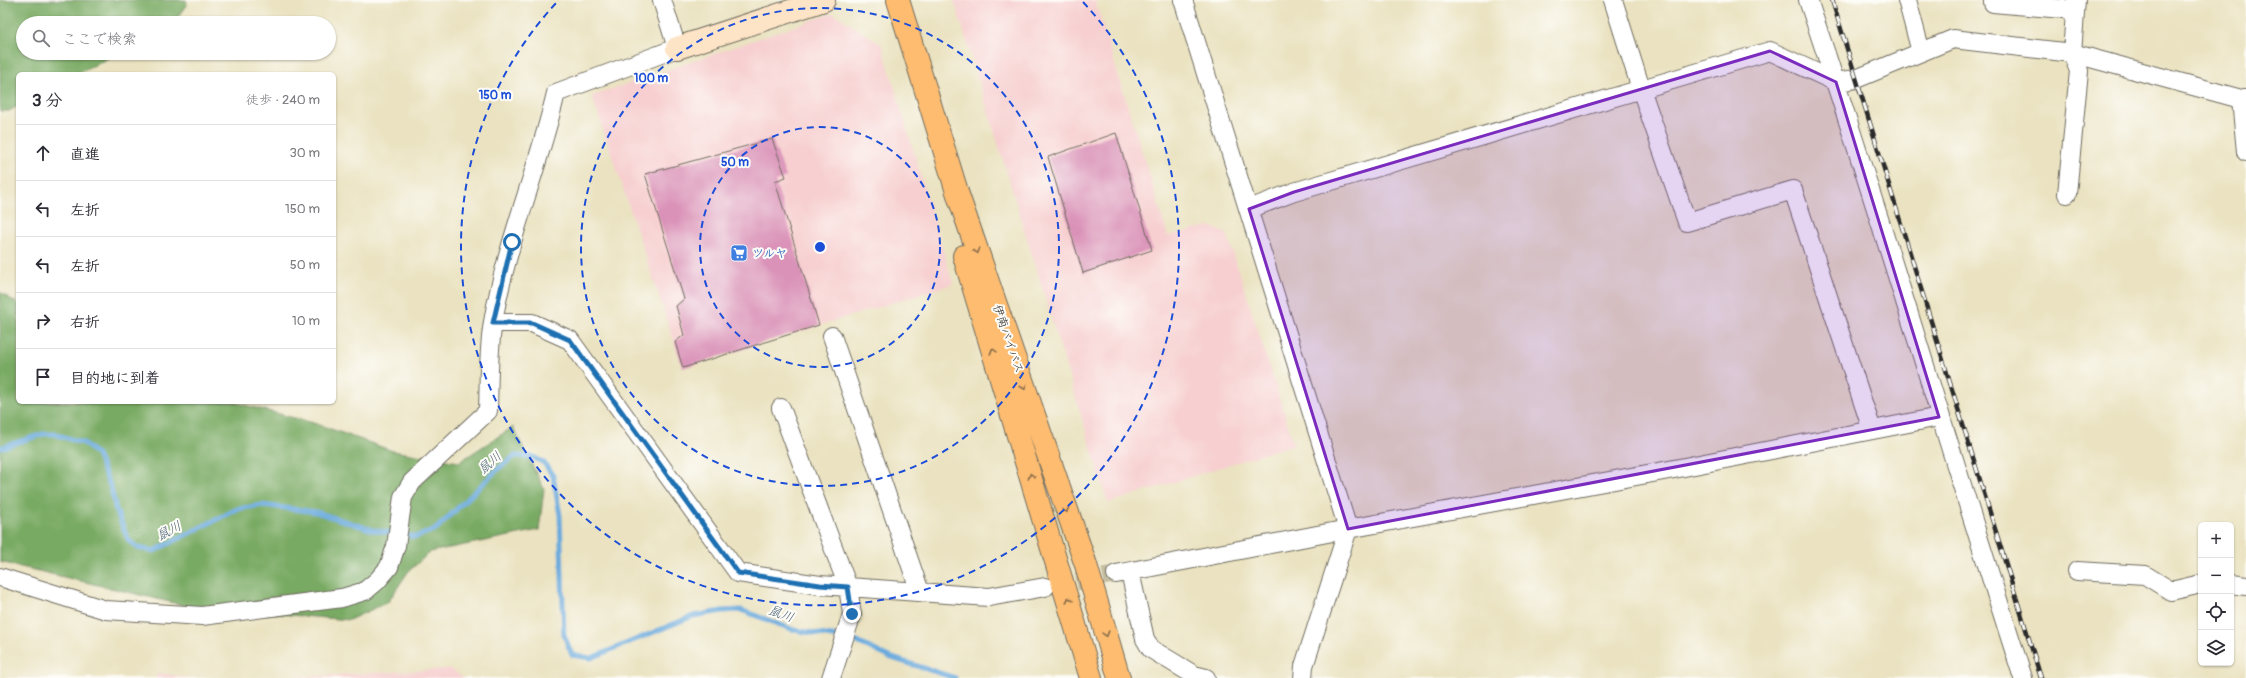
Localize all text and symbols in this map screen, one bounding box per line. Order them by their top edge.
search box [16,16,336,60]
icon: search [30,27,52,49]
text: ここで検索 [62,30,137,49]
text: 100 m [634,71,669,86]
text: 150 m [479,88,512,103]
text: 3 分 [32,90,62,111]
text: 徒歩 · 240 m [246,92,320,108]
icon: ahead [32,142,54,164]
text: 直進 [70,145,100,164]
text: 30 m [290,145,320,161]
text: 50 m [721,155,749,170]
icon: left [32,198,54,220]
text: 左折 [70,201,100,220]
text: 150 m [285,201,320,217]
route start [503,233,521,251]
centre of rings [813,240,827,254]
supermarket icon: ツルヤ [729,243,749,263]
place label: ツルヤ [752,246,787,261]
one-way arrow [972,247,981,254]
icon: left [32,254,54,276]
text: 左折 [70,257,100,276]
text: 50 m [290,257,320,273]
street label: 伊南バイパス [989,303,1027,375]
icon: right [32,310,54,332]
text: 右折 [70,313,100,332]
text: 10 m [292,313,320,329]
one-way arrow [989,348,998,355]
icon: arrive [32,366,54,388]
text: 目的地に到着 [70,369,160,388]
one-way arrow [1019,383,1028,390]
water label: 鼠川 [475,448,505,478]
one-way arrow [1027,472,1036,479]
one-way arrow [1062,506,1070,513]
water label: 鼠川 [154,518,184,544]
map controls [2198,522,2234,666]
button: + [2198,522,2234,558]
button: − [2198,558,2234,594]
button: locate [2198,594,2234,630]
one-way arrow [1065,597,1074,604]
water label: 鼠川 [766,602,796,626]
route end [843,605,861,623]
one-way arrow [1101,630,1110,637]
button: layers [2198,630,2234,666]

